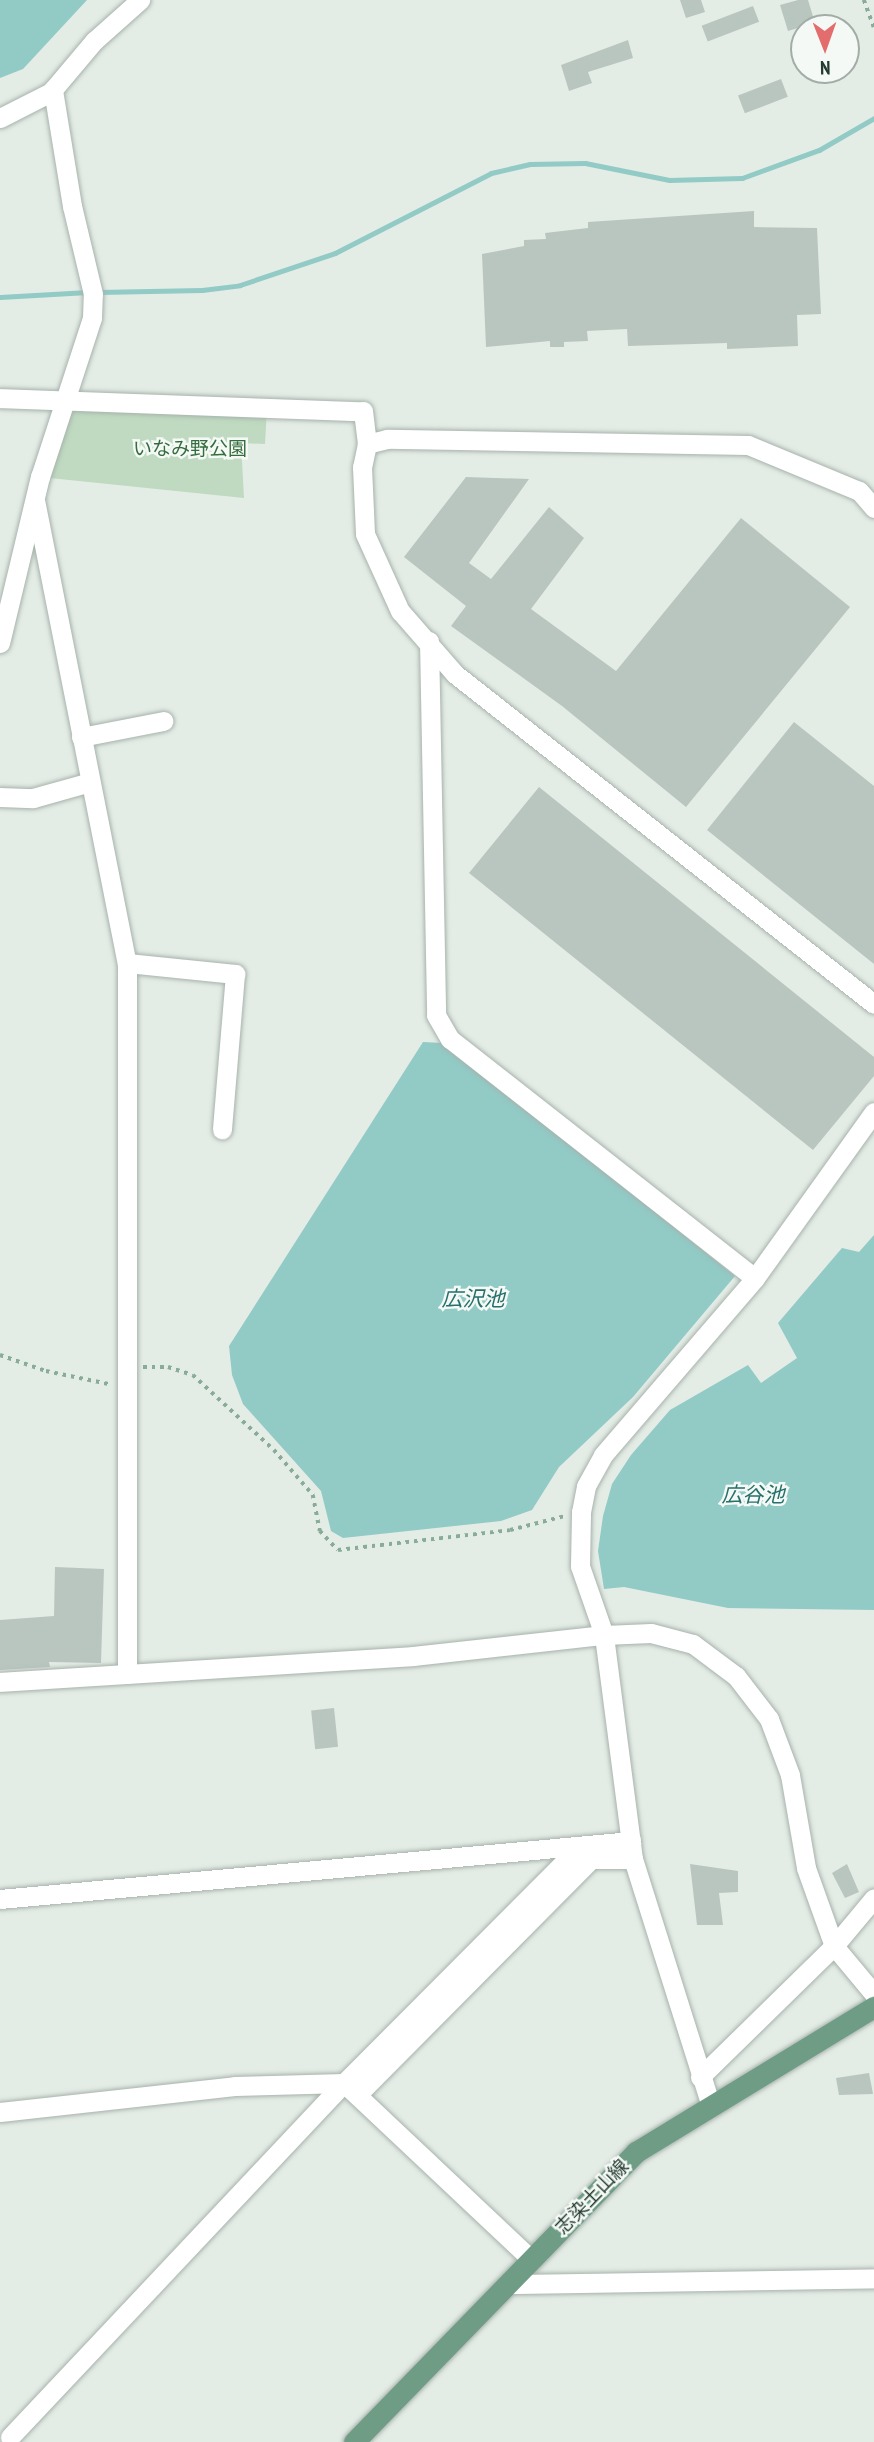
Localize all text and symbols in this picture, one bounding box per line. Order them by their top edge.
north arrow [790,14,860,84]
text: N [820,56,831,80]
park label: いなみ野公園 [133,438,247,460]
water label: 広沢池 [442,1286,504,1312]
water label: 広谷池 [722,1482,784,1508]
street label: 志染土山線 [551,2155,633,2239]

